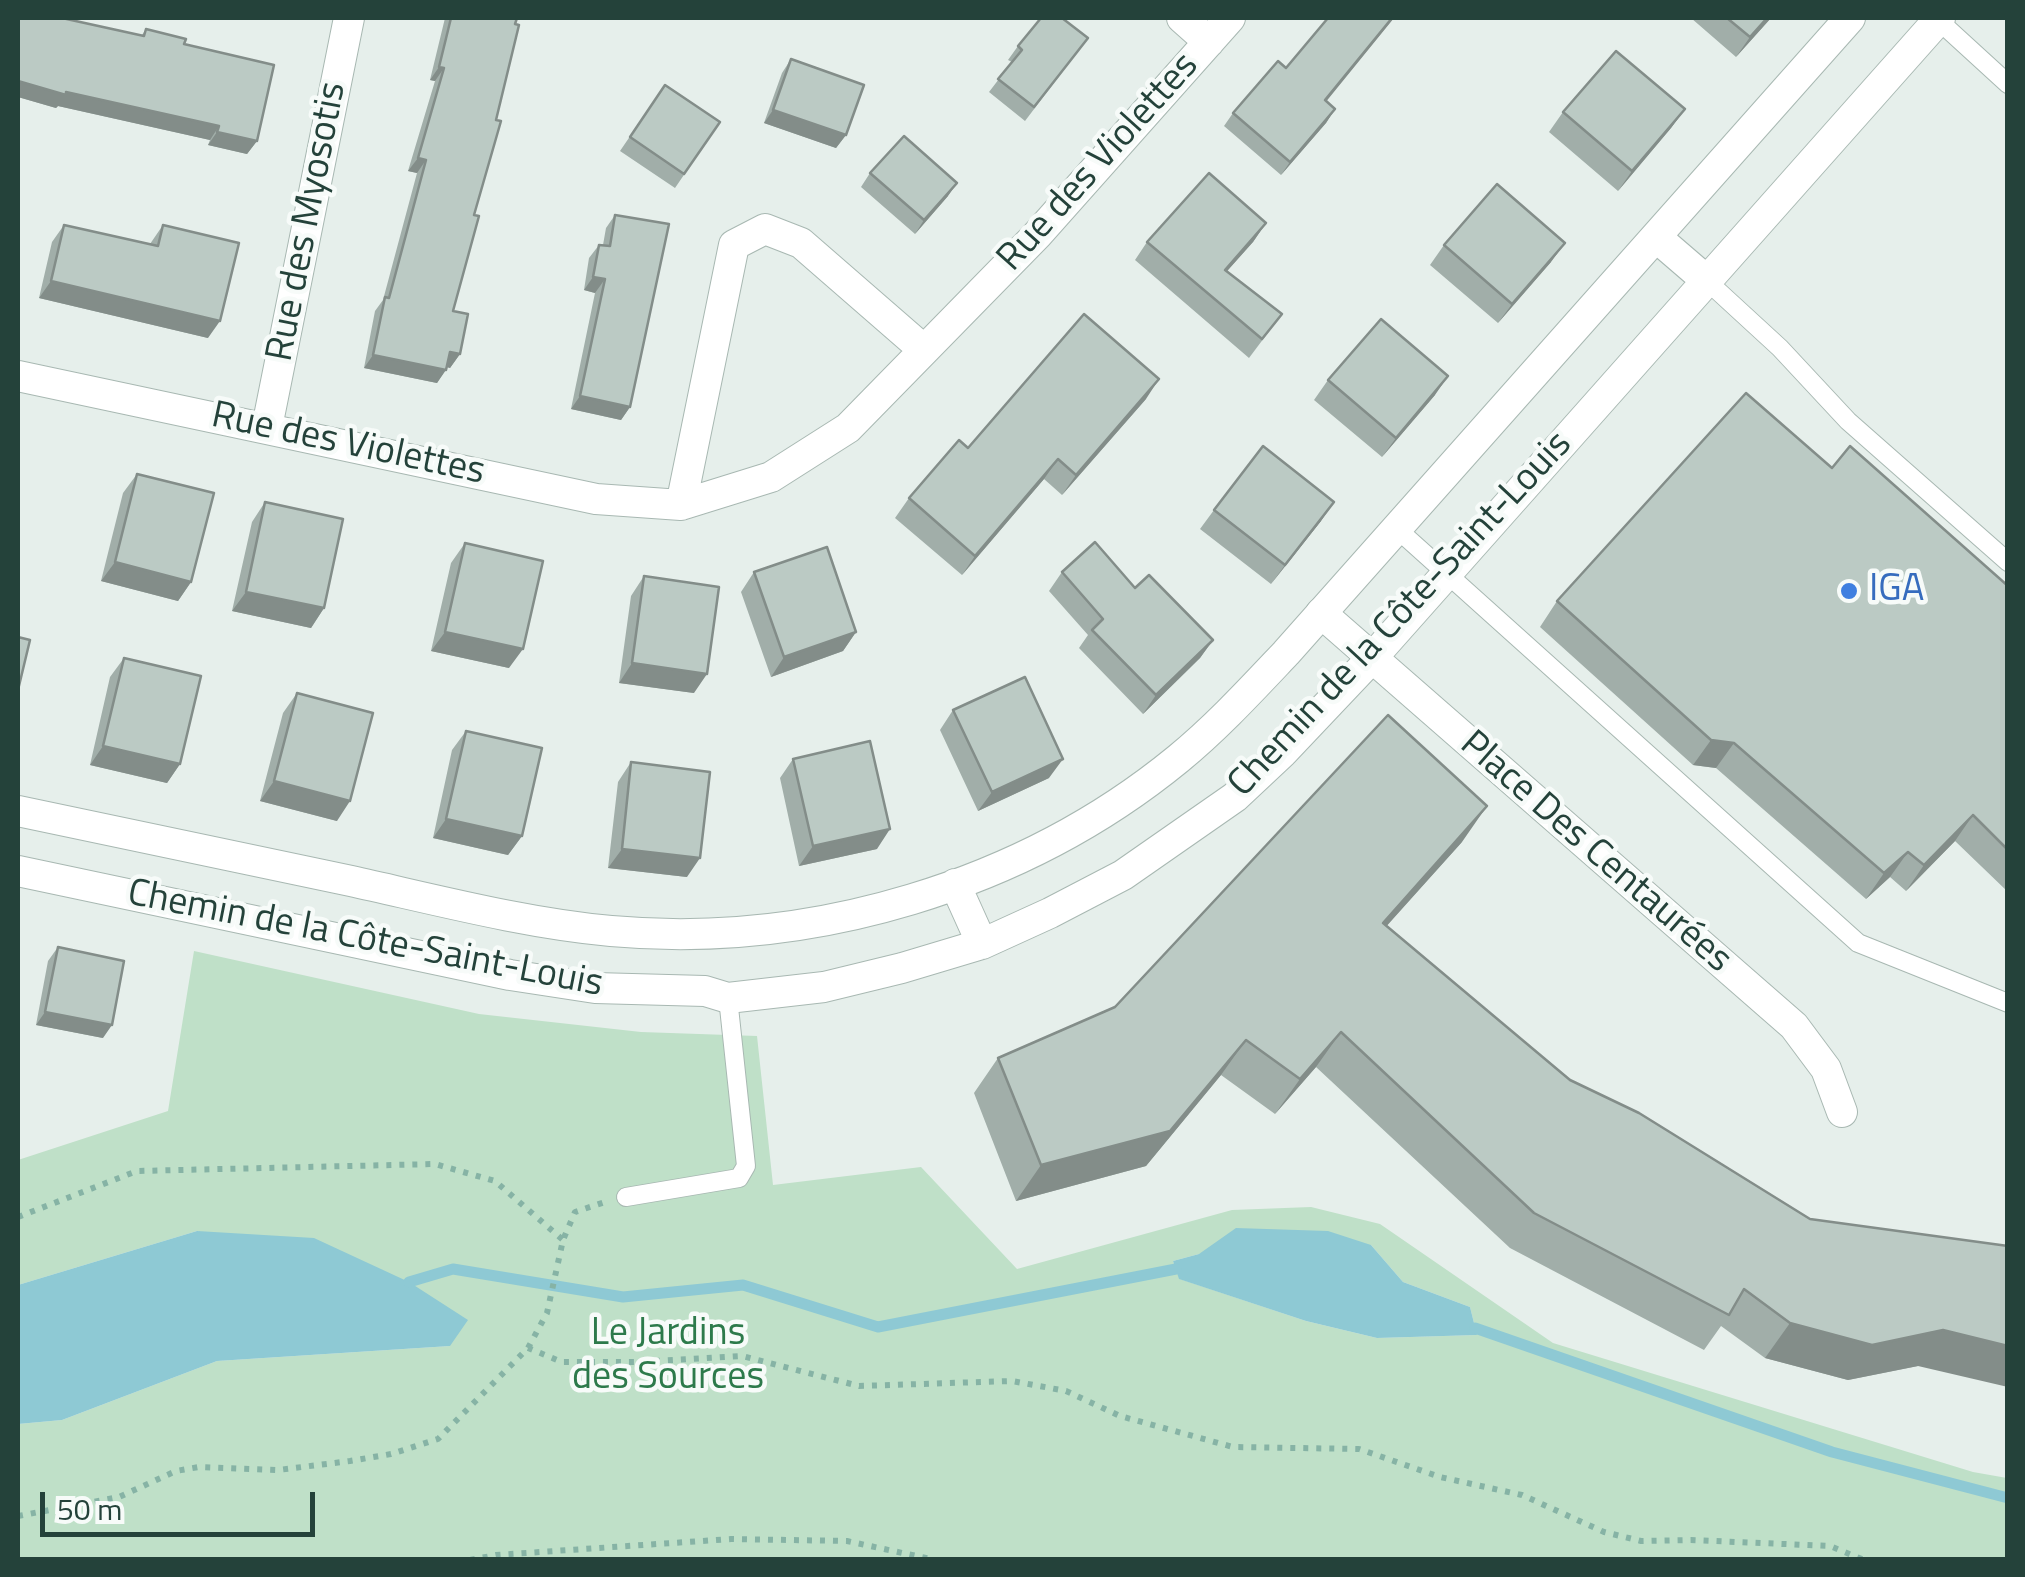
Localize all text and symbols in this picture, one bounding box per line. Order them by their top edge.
street label: Rue des Violettes [989,44,1209,282]
street label: Rue des Myosotis [259,79,357,365]
street label: Rue des Violettes [207,394,489,496]
street label: Chemin de la Côte-Saint-Louis [1220,423,1582,807]
place label: IGA [1869,568,1924,614]
marker: IGA [1838,580,1860,602]
street label: Place Des Centaurées [1450,723,1740,983]
street label: Chemin de la Côte-Saint-Louis [124,872,606,1008]
park label: Le Jardins des Sources [572,1312,764,1402]
scale bar [45,1472,320,1534]
text: 50 m [57,1486,122,1532]

